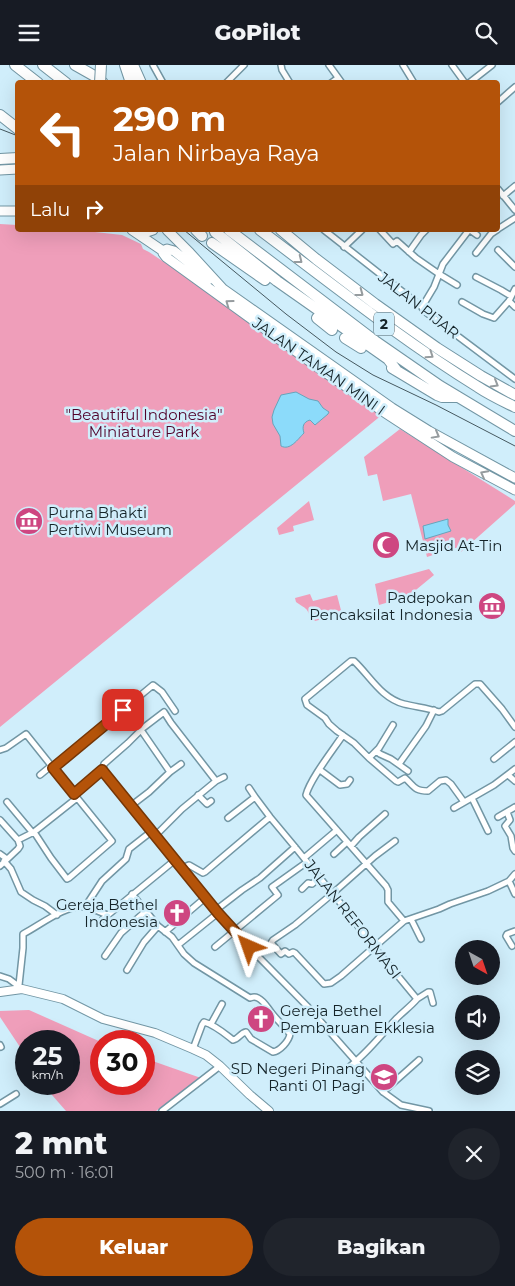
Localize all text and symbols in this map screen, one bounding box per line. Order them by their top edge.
icon: menu [15,19,43,47]
text: GoPilot [214,19,301,46]
icon: search [472,19,500,47]
text: 290 m [113,97,226,140]
icon: left [30,100,95,165]
text: Jalan Nirbaya Raya [113,140,319,167]
icon: right [80,195,108,223]
text: Lalu [30,198,70,221]
one-way arrow [293,254,303,263]
street label: JALAN PIJAR [374,267,464,343]
one-way arrow [354,287,364,296]
one-way arrow [226,301,235,309]
street label: JALAN TAMAN MINI I [248,312,389,419]
road number: 2 [374,313,394,335]
one-way arrow [424,349,434,358]
one-way arrow [489,377,498,387]
park label: "Beautiful Indonesia" Miniature Park [65,405,223,441]
one-way arrow [431,429,440,439]
one-way arrow [480,470,489,480]
place label: Purna Bhakti Pertiwi Museum [48,503,172,539]
museum icon: Purna Bhakti Pertiwi Museum [14,506,44,536]
mosque icon: Masjid At-Tin [371,530,401,560]
place label: Masjid At-Tin [405,536,502,555]
place label: Padepokan Pencaksilat Indonesia [309,588,473,624]
museum icon: Padepokan Pencaksilat Indonesia [477,591,507,621]
pin [102,689,144,731]
icon: arrive [109,696,137,724]
street label: JALAN REFORMASI [300,855,406,982]
place label: Gereja Bethel Indonesia [56,895,158,931]
church icon: Gereja Bethel Indonesia [162,898,192,928]
position arrow [222,920,274,972]
north arrow [455,940,500,985]
map controls [455,940,500,1095]
button: sound [455,995,500,1040]
place label: Gereja Bethel Pembaruan Ekklesia [280,1001,435,1037]
church icon: Gereja Bethel Pembaruan Ekklesia [246,1004,276,1034]
speed limit sign: 30 [90,1030,155,1095]
text: 25 [33,1041,62,1071]
button: layers [455,1050,500,1095]
place label: SD Negeri Pinang Ranti 01 Pagi [231,1059,365,1095]
school or university icon: SD Negeri Pinang Ranti 01 Pagi [369,1062,399,1092]
text: km/h [31,1067,64,1082]
text: 2 mnt [15,1125,107,1162]
button: close [448,1128,500,1180]
text: 500 m · 16:01 [15,1163,114,1182]
button: Keluar [15,1218,253,1276]
button: Bagikan [263,1218,500,1276]

